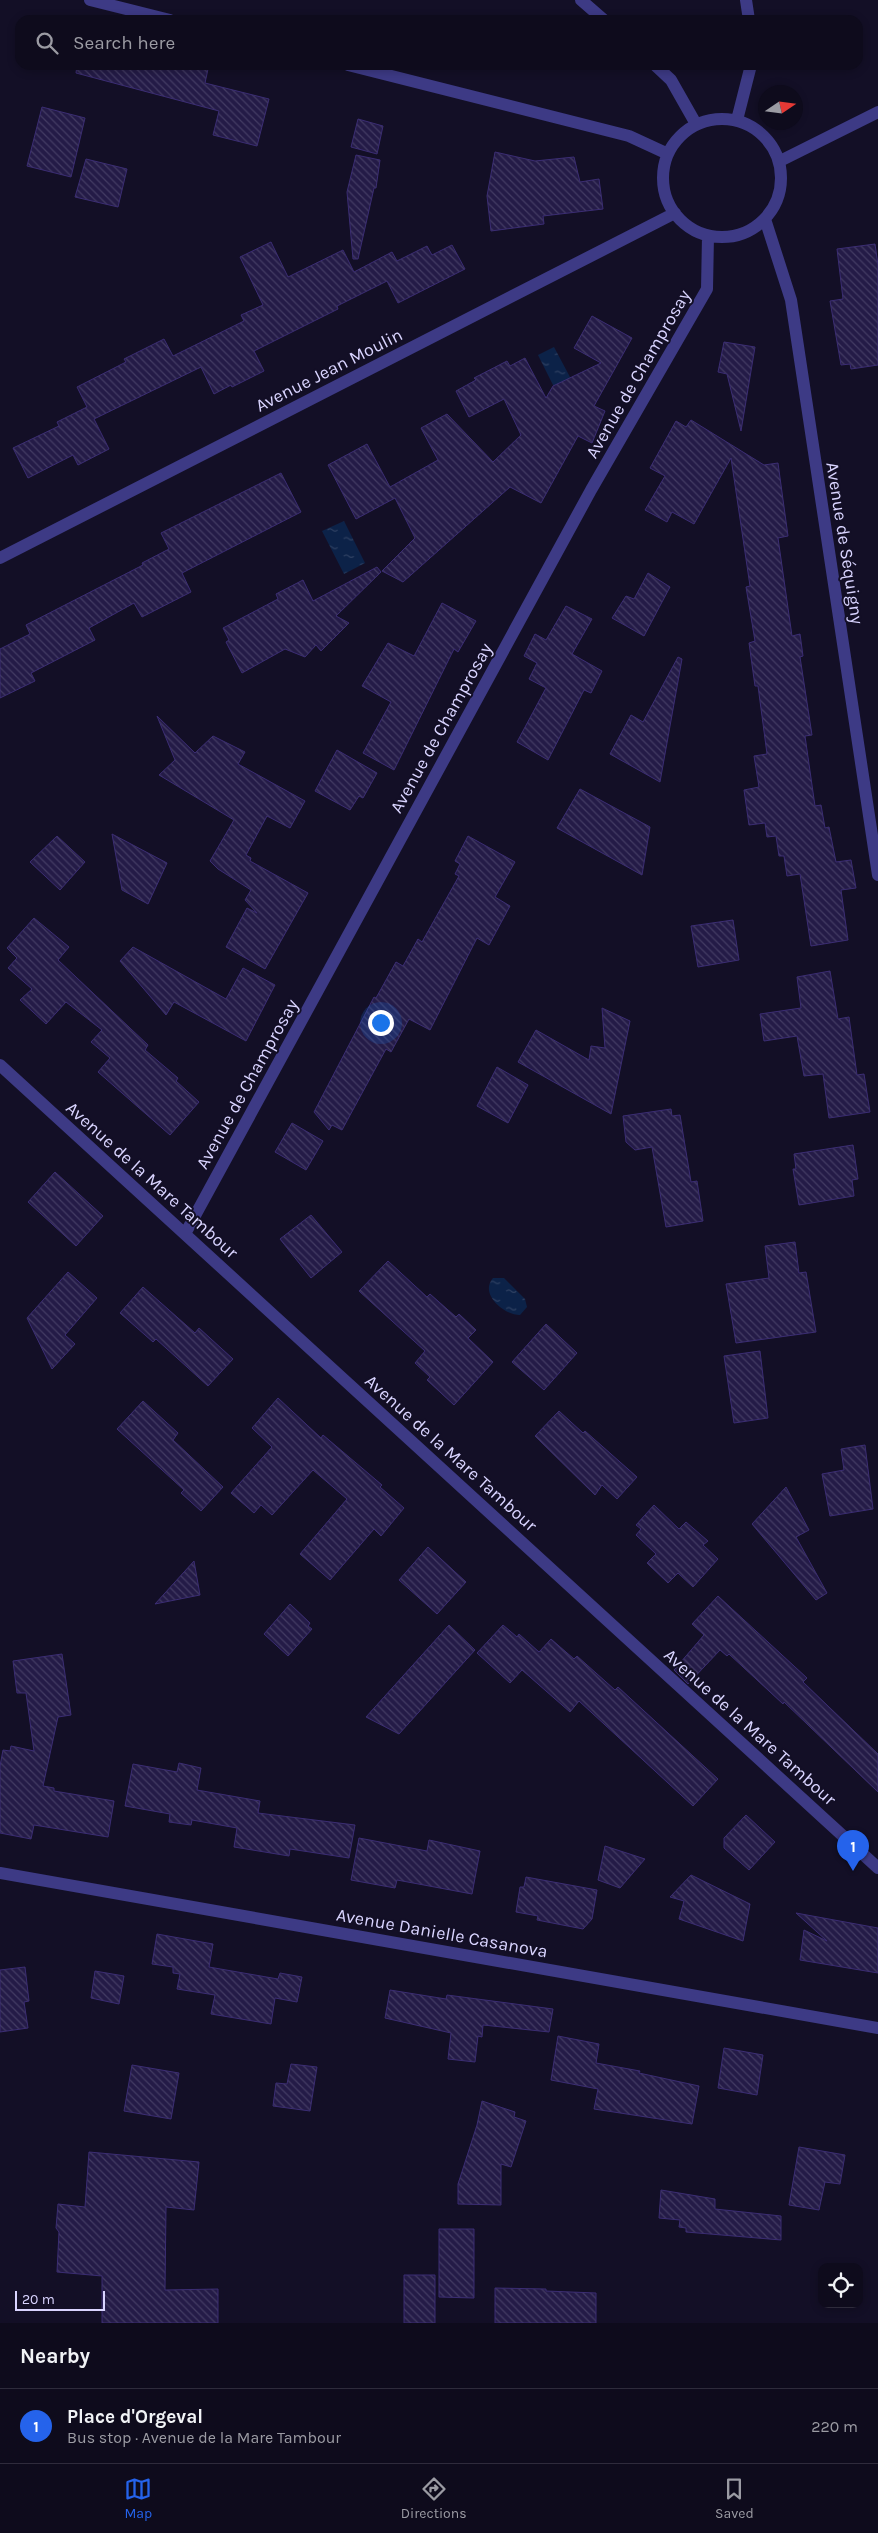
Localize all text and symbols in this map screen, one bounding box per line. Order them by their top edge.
search box [15,15,863,70]
icon: search [33,29,61,57]
text: Search here [73,32,175,54]
north arrow [758,85,803,130]
street label: Avenue de Champrosay [581,285,696,462]
street label: Avenue Jean Moulin [252,323,406,417]
street label: Avenue de Séquigny [821,460,869,626]
street label: Avenue de Champrosay [385,639,497,817]
street label: Avenue de Champrosay [191,995,303,1173]
your location [368,1010,394,1036]
street label: Avenue de la Mare Tambour [61,1097,243,1264]
street label: Avenue de la Mare Tambour [360,1370,542,1537]
street label: Avenue de la Mare Tambour [659,1644,841,1811]
pin: 1 [837,1830,869,1871]
street label: Avenue Danielle Casanova [335,1904,549,1962]
map controls [818,2263,863,2308]
button: locate [818,2263,863,2308]
scale bar [15,2288,105,2311]
text: 20 m [22,2291,55,2308]
text: Nearby [20,2344,90,2368]
text: Place d'Orgeval [67,2406,203,2428]
text: 1 [33,2417,39,2436]
text: 220 m [811,2417,858,2436]
text: Bus stop · Avenue de la Mare Tambour [67,2428,341,2447]
tab: Map [124,2475,152,2522]
tab: Directions [401,2475,467,2522]
tab: Saved [715,2475,754,2522]

